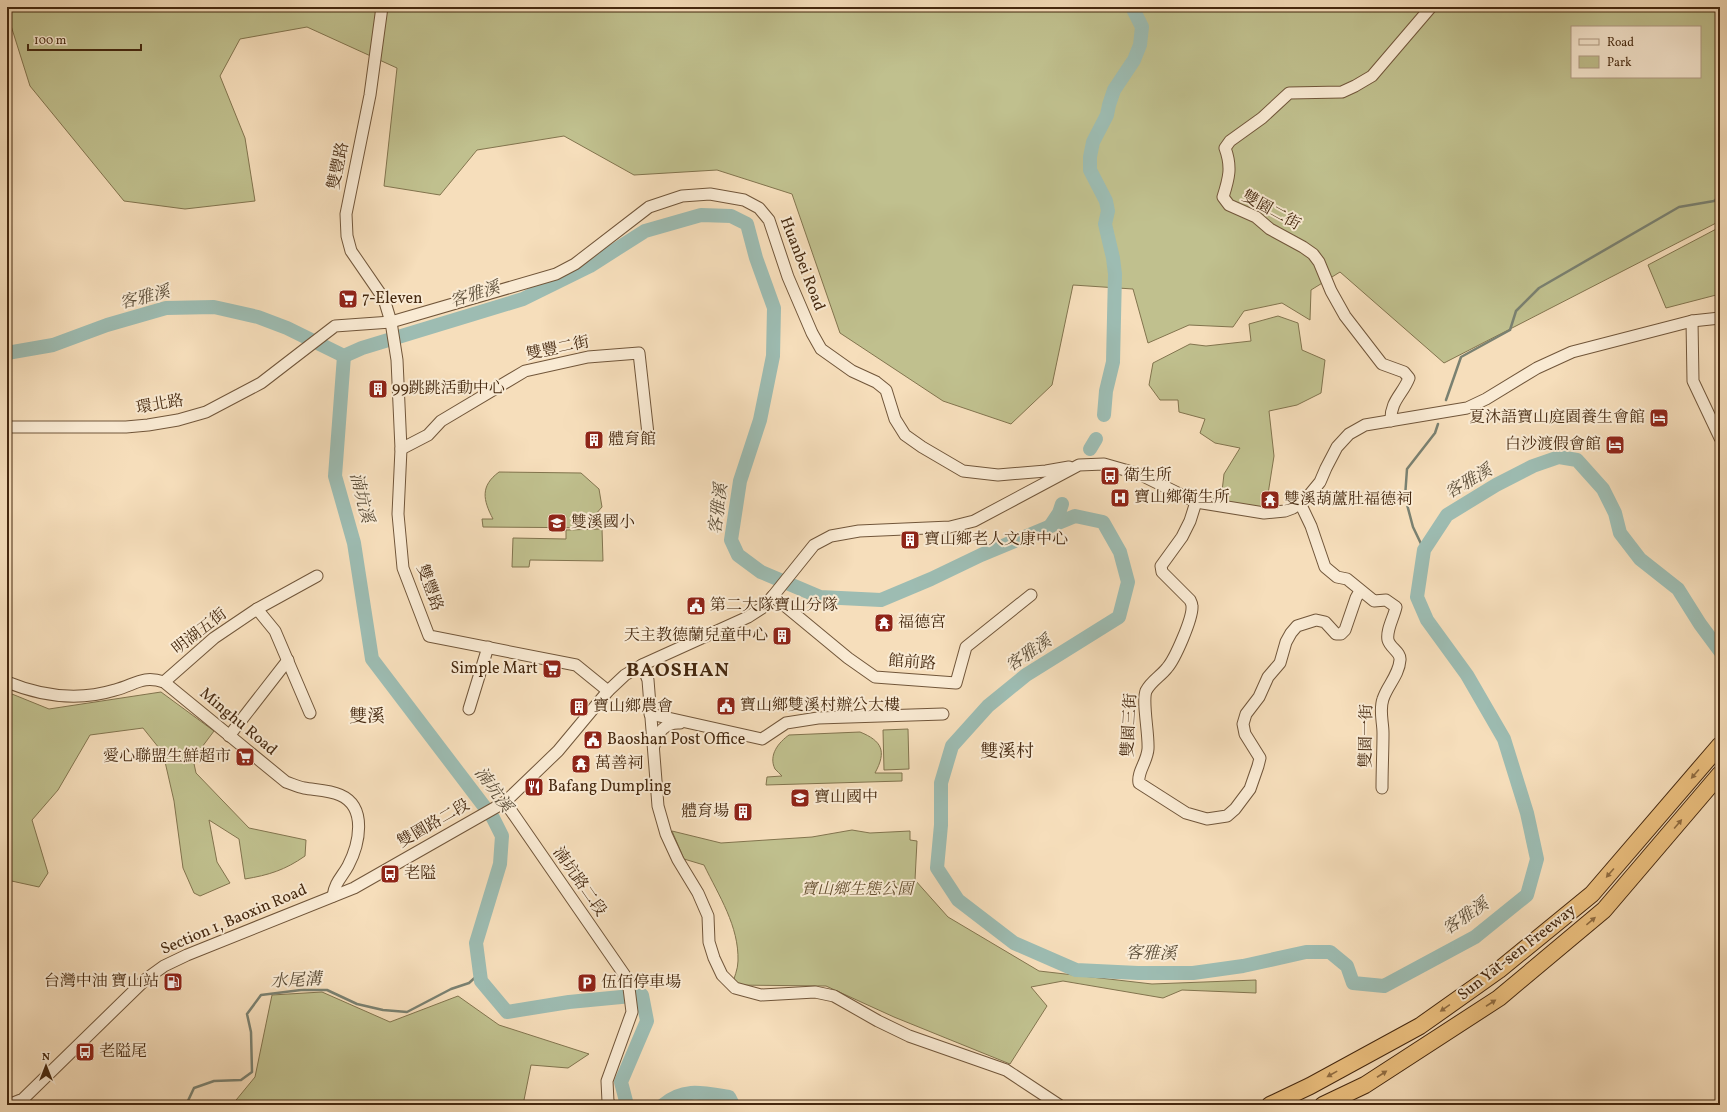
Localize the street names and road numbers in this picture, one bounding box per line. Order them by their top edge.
street label: 雙豐路 [323,140,355,192]
street label: 雙園二街 [1238,186,1304,236]
street label: Huanbei Road [774,214,830,314]
street label: 雙豐二街 [524,332,592,366]
street label: 環北路 [134,390,186,420]
street label: 雙豐路 [410,562,448,614]
street label: 明湖五街 [168,604,232,660]
street label: 館前路 [887,650,937,676]
street label: Minghu Road [194,683,282,761]
street label: 雙園三街 [1117,692,1143,758]
street label: 雙園一街 [1355,704,1379,768]
street label: 雙園路二段 [394,794,474,854]
street label: 湳坑路二段 [547,843,611,921]
street label: Section 1, Baoxin Road [157,879,311,961]
street label: Sun Yat-sen Freeway [1453,900,1581,1006]

